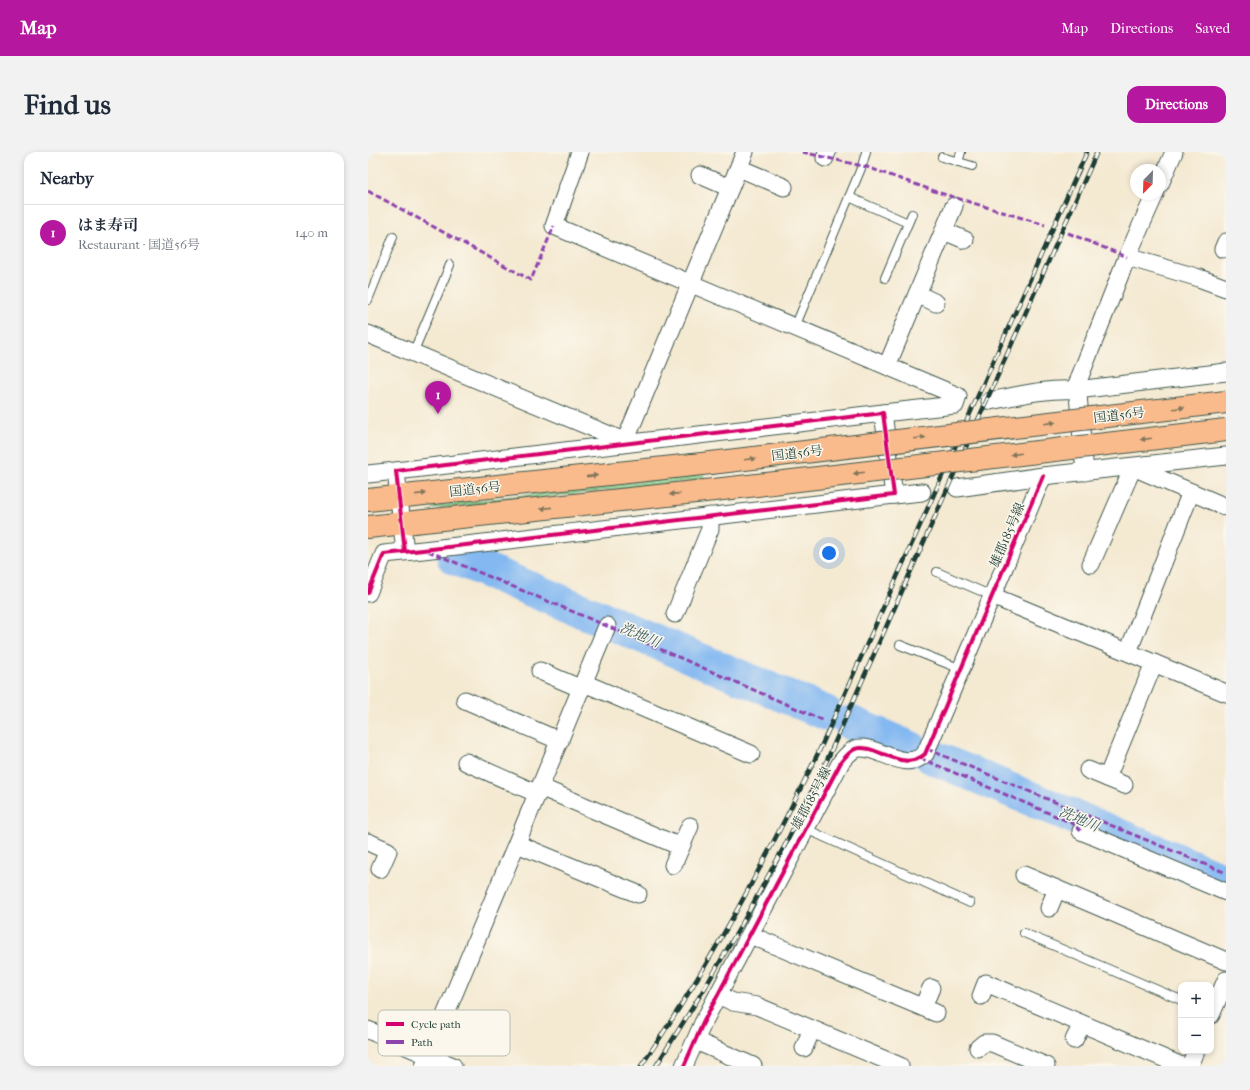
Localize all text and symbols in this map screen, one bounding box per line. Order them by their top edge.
text: Map [20,17,56,39]
text: Map [1061,20,1088,37]
text: Directions [1110,20,1173,37]
text: Saved [1195,20,1230,37]
button: Directions [1127,86,1226,123]
text: Find us [24,88,111,121]
north arrow [1130,164,1166,200]
text: Nearby [40,168,94,188]
text: はま寿司 [78,216,138,234]
text: 1 [51,225,55,240]
text: 140 m [295,225,328,240]
text: Restaurant · 国道56号 [78,237,200,252]
pin: 1 [425,381,451,414]
street label: 国道56号 [1092,404,1146,426]
one-way arrow [1173,405,1185,411]
one-way arrow [1043,420,1056,426]
one-way arrow [914,435,926,442]
one-way arrow [1139,436,1152,443]
street label: 国道56号 [770,442,824,464]
one-way arrow [1010,451,1022,458]
one-way arrow [744,456,756,462]
one-way arrow [853,470,866,476]
one-way arrow [586,473,598,479]
street label: 国道56号 [449,479,501,499]
one-way arrow [415,491,427,498]
one-way arrow [669,491,681,497]
street label: 雄郡185号線 [987,500,1027,570]
one-way arrow [540,505,552,511]
your location [819,543,839,563]
water label: 洗地川 [617,619,664,652]
street label: 雄郡185号線 [788,764,834,832]
water label: 洗地川 [1056,803,1103,836]
map controls [1178,982,1214,1054]
button: + [1178,982,1214,1018]
legend [378,1010,510,1056]
text: Cycle path [411,1018,462,1031]
button: − [1178,1018,1214,1054]
text: Path [411,1036,434,1049]

